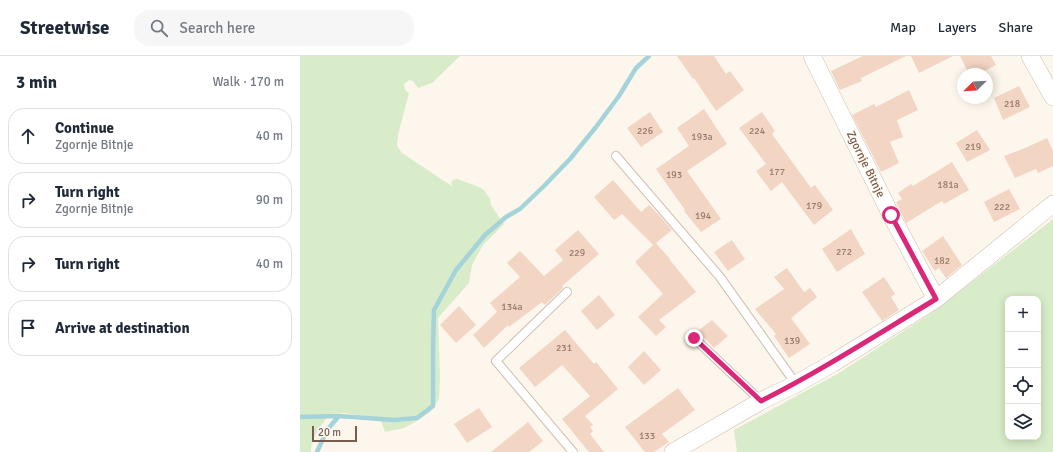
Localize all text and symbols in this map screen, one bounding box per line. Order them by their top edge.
search box [134,10,414,46]
text: Streetwise [20,16,110,40]
icon: search [148,17,170,39]
text: Search here [180,19,255,37]
text: Map [890,19,916,36]
text: Layers [938,19,977,36]
text: Share [999,19,1033,36]
north arrow [957,68,993,104]
text: 3 min [16,72,57,93]
text: Walk · 170 m [213,74,284,90]
house number: 218 [1004,98,1020,110]
text: Continue [55,119,114,137]
icon: ahead [17,125,39,147]
house number: 226 [637,125,653,137]
house number: 224 [749,125,766,137]
text: 40 m [256,128,283,144]
street label: Zgornje Bitnje [843,128,888,200]
house number: 193a [691,131,713,143]
text: Zgornje Bitnje [55,137,134,153]
house number: 219 [965,141,981,153]
house number: 177 [769,166,785,178]
house number: 193 [666,169,682,181]
house number: 181a [937,179,959,191]
text: Turn right [55,183,120,201]
icon: right [17,189,39,211]
text: 90 m [256,192,283,208]
house number: 179 [806,200,822,212]
text: Zgornje Bitnje [55,201,134,217]
house number: 222 [994,201,1010,213]
route start [882,206,900,224]
house number: 194 [695,210,712,222]
house number: 272 [836,246,852,258]
house number: 229 [569,247,585,259]
icon: right [17,253,39,275]
text: Turn right [55,255,120,273]
house number: 182 [934,255,950,267]
text: 40 m [256,256,283,272]
map controls [1005,296,1041,440]
button: + [1005,296,1041,332]
house number: 134a [501,301,523,313]
icon: arrive [17,317,39,339]
text: Arrive at destination [55,319,190,337]
route end [685,329,703,347]
button: − [1005,332,1041,368]
house number: 139 [784,335,800,347]
house number: 231 [556,342,572,354]
button: locate [1005,368,1041,404]
button: layers [1005,404,1041,440]
scale bar [312,424,357,443]
text: 20 m [318,426,341,439]
house number: 133 [639,430,655,442]

